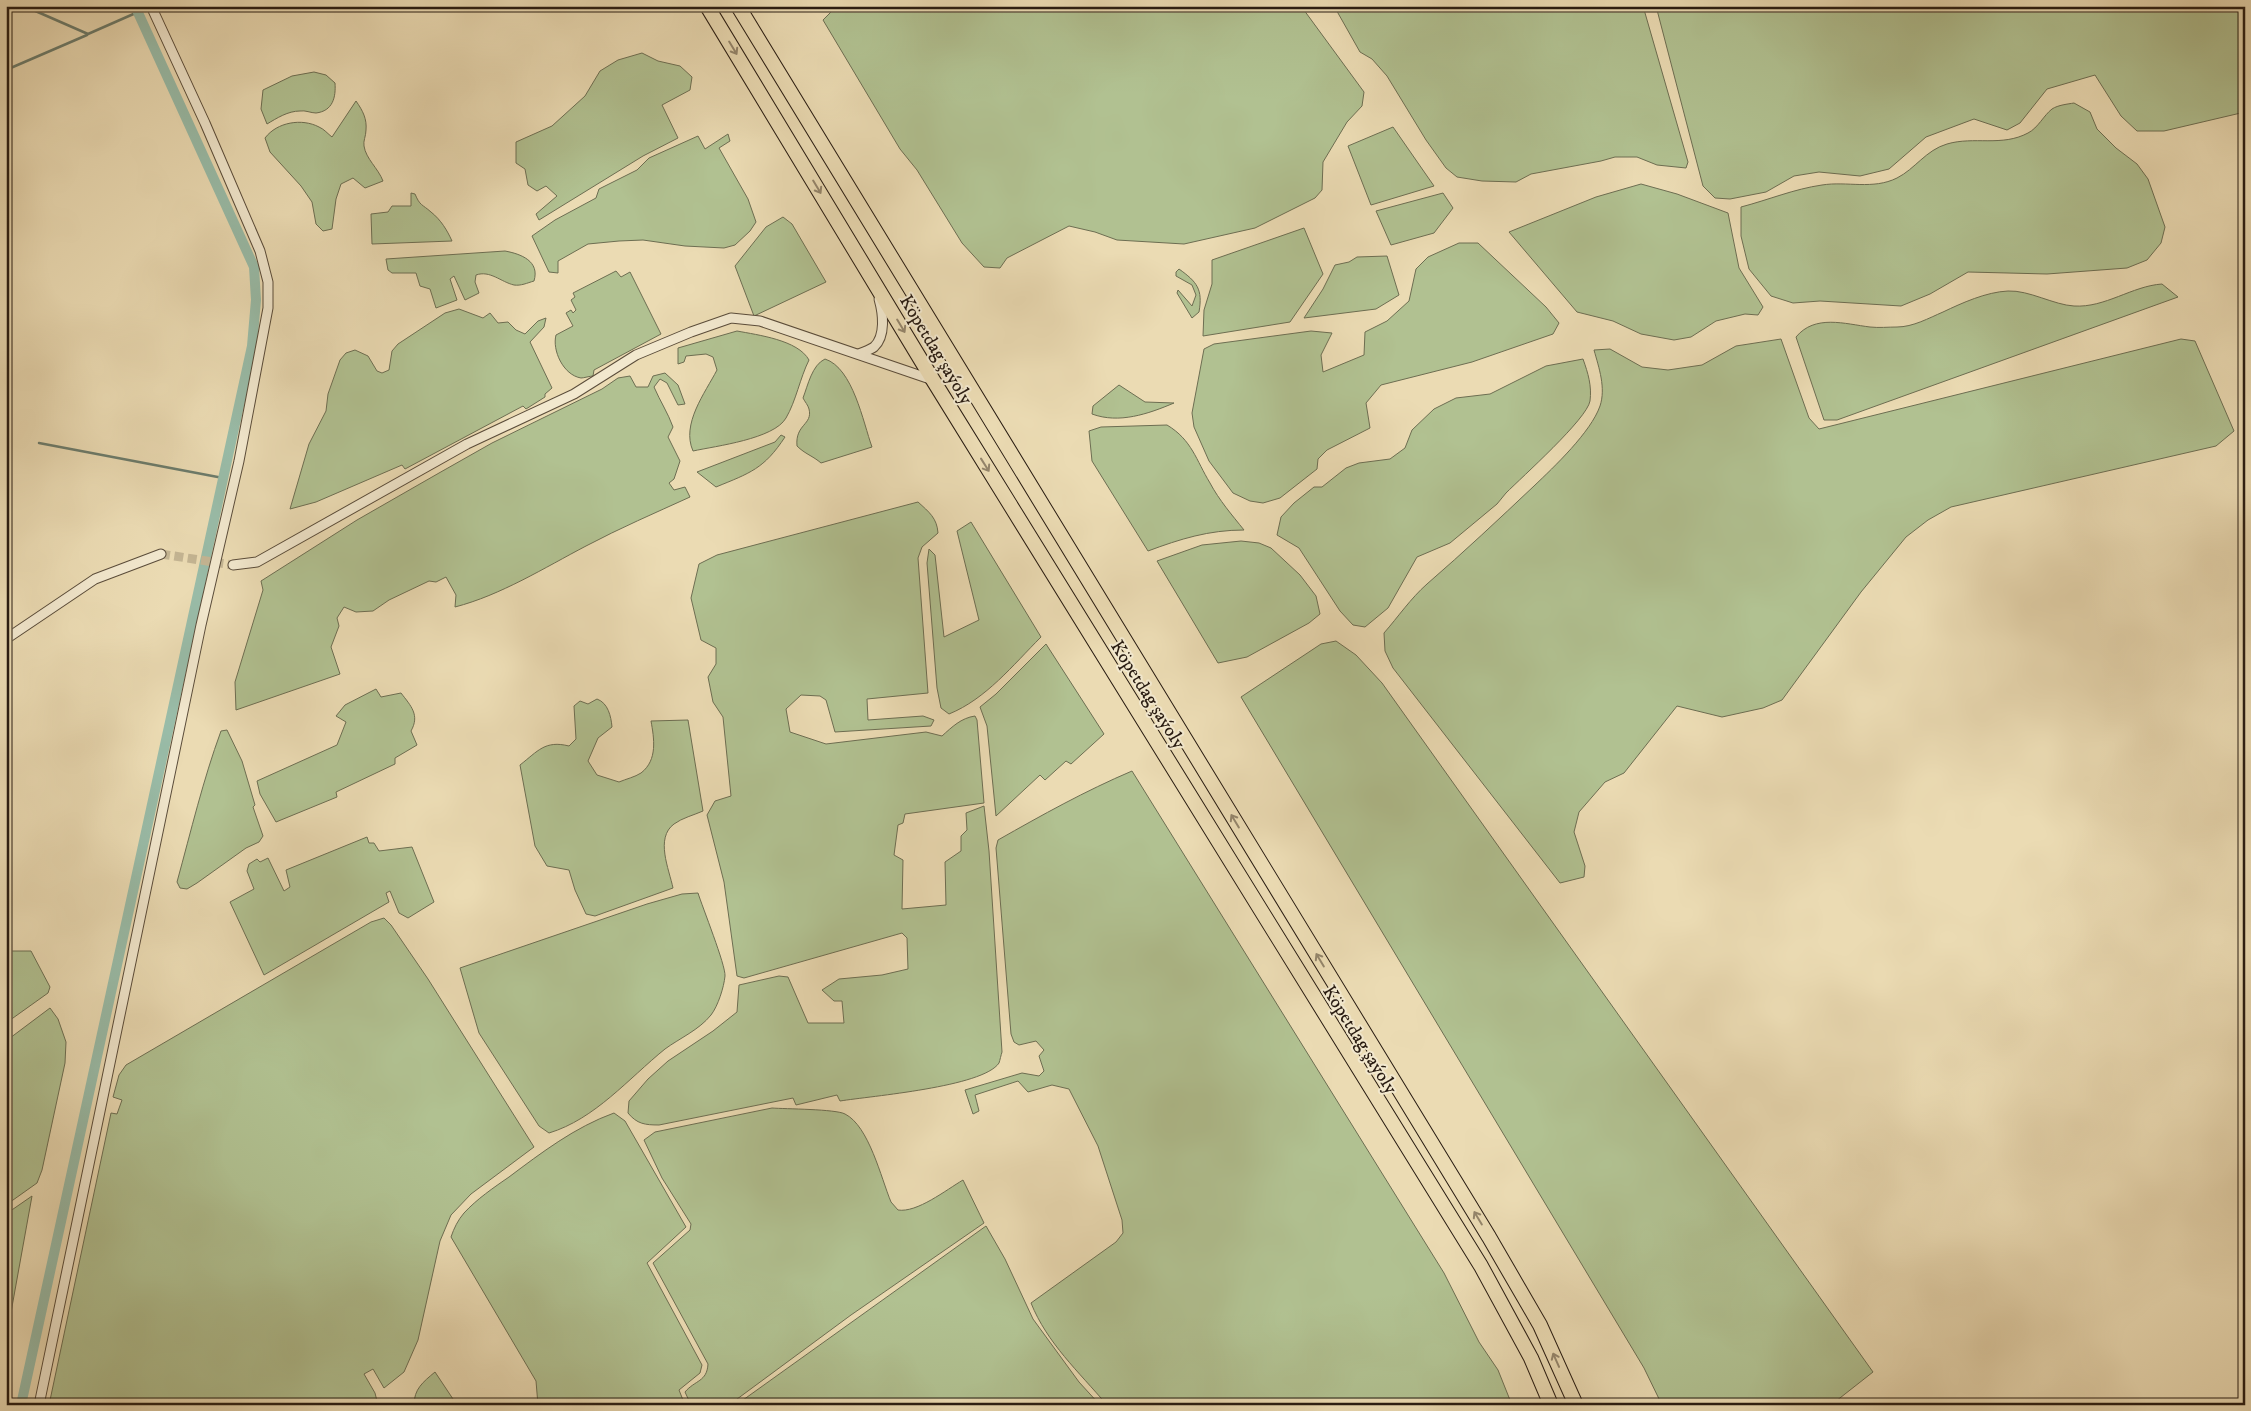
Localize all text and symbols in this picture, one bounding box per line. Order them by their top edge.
one-way arrow [728,40,738,54]
one-way arrow [812,179,822,193]
street label: Köpetdag şaýoly [894,291,978,410]
one-way arrow [896,319,906,333]
one-way arrow [981,457,991,471]
street label: Köpetdag şaýoly [1105,636,1191,754]
one-way arrow [1230,815,1240,829]
one-way arrow [1314,954,1324,968]
street label: Köpetdag şaýoly [1317,981,1403,1099]
one-way arrow [1472,1212,1482,1226]
one-way arrow [1551,1353,1560,1368]

